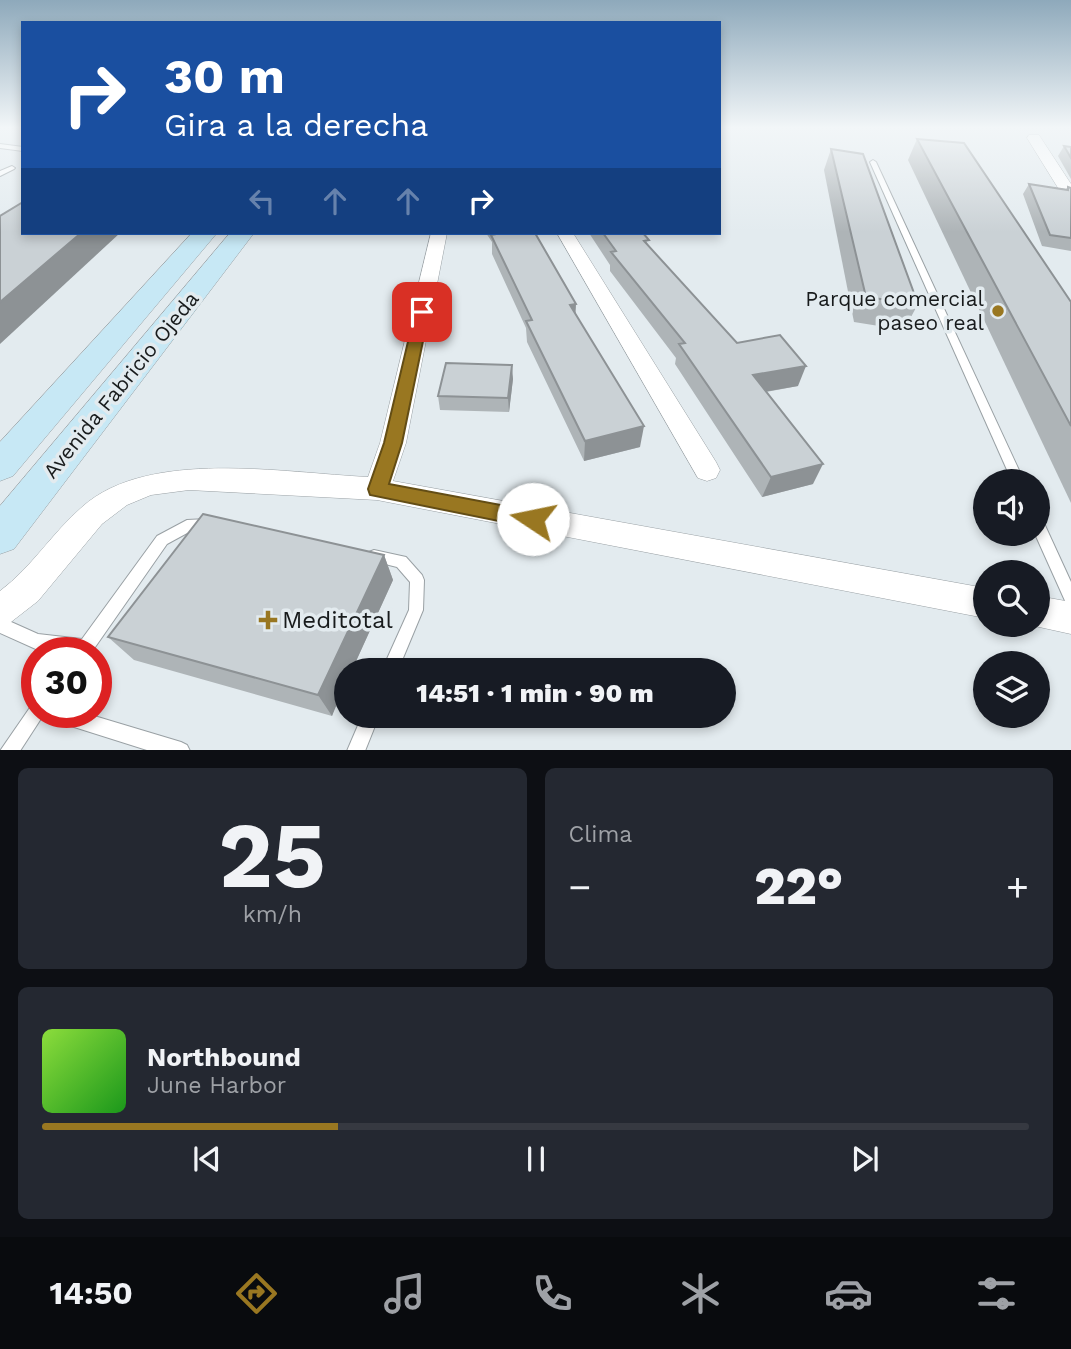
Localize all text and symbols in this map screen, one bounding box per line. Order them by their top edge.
text: 30 m [164,47,285,105]
icon: right [49,49,140,140]
text: Gira a la derecha [164,106,428,144]
icon: left [243,182,281,220]
icon: ahead [316,182,354,220]
icon: ahead [389,182,427,220]
icon: right [462,182,500,220]
pin [392,282,452,342]
street label: Avenida Fabricio Ojeda [38,286,204,483]
place label: Parque comercial paseo real [805,286,985,335]
icon: arrive [403,293,441,331]
marker: Parque comercial paseo real [990,303,1006,319]
map controls [973,469,1050,728]
button: sound [973,469,1050,546]
position arrow [496,482,570,556]
button: search [973,560,1050,637]
place label: Meditotal [282,606,393,634]
marker: Meditotal [260,612,276,628]
speed limit sign: 30 [21,637,112,728]
button: layers [973,651,1050,728]
text: 14:51 · 1 min · 90 m [416,678,654,708]
text: 25 [219,802,326,909]
text: Clima [569,821,632,848]
text: 22° [754,856,843,917]
text: − [569,865,591,909]
text: + [1006,865,1029,909]
text: km/h [243,901,302,928]
text: Northbound [147,1042,301,1072]
text: June Harbor [147,1072,286,1099]
icon: previous [188,1140,226,1178]
icon: pause [517,1140,555,1178]
icon: next [846,1140,884,1178]
icon: directions [232,1269,281,1318]
icon: music [380,1269,429,1318]
icon: phone [528,1269,577,1318]
icon: climate [676,1269,725,1318]
icon: car [824,1269,873,1318]
icon: filters [972,1269,1021,1318]
text: 14:50 [50,1274,133,1312]

